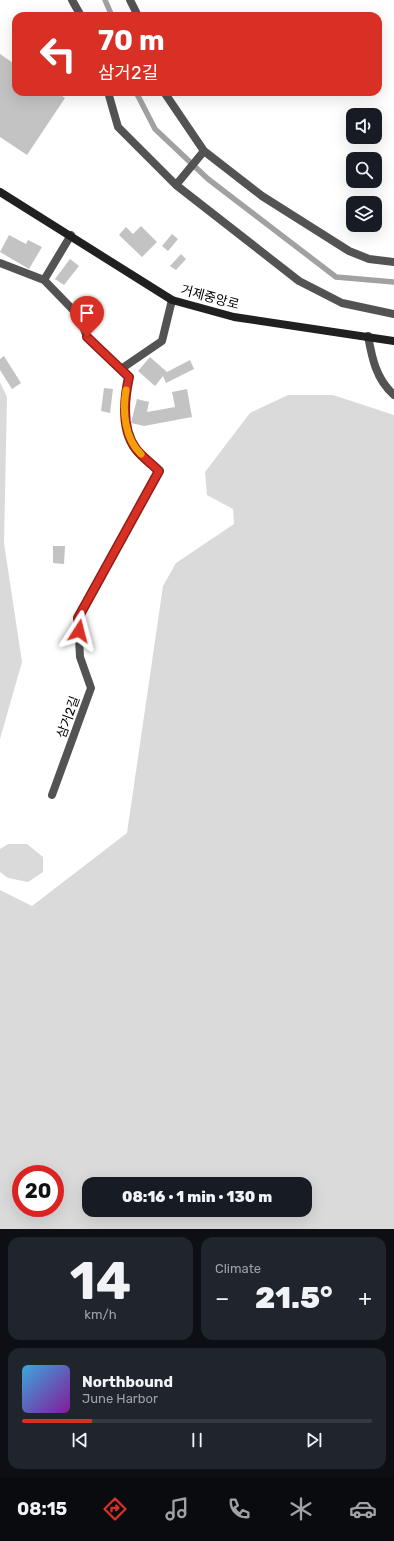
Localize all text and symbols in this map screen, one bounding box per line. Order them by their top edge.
text: 70 m [98,24,165,57]
icon: left [32,28,84,80]
text: 삼거2길 [98,62,158,84]
map controls [346,108,382,232]
button: sound [346,108,382,144]
button: search [346,152,382,188]
button: layers [346,196,382,232]
street label: 거제중앙로 [179,282,241,312]
pin [70,296,104,337]
icon: arrive [76,302,98,324]
position arrow [58,610,100,652]
street label: 삼거2길 [54,694,82,740]
speed limit sign: 20 [12,1165,64,1217]
text: 08:16 · 1 min · 130 m [122,1188,272,1206]
text: 14 [70,1250,131,1312]
text: Climate [215,1261,261,1276]
text: 21.5° [255,1280,333,1316]
text: − [215,1285,229,1312]
text: + [358,1285,372,1312]
text: km/h [84,1307,117,1322]
text: Northbound [82,1373,173,1391]
text: June Harbor [82,1391,158,1406]
icon: previous [69,1429,91,1451]
icon: pause [186,1429,208,1451]
icon: next [303,1429,325,1451]
icon: directions [101,1495,129,1523]
icon: music [163,1495,191,1523]
icon: phone [225,1495,253,1523]
icon: climate [287,1495,315,1523]
icon: car [349,1495,377,1523]
text: 08:15 [17,1498,67,1520]

